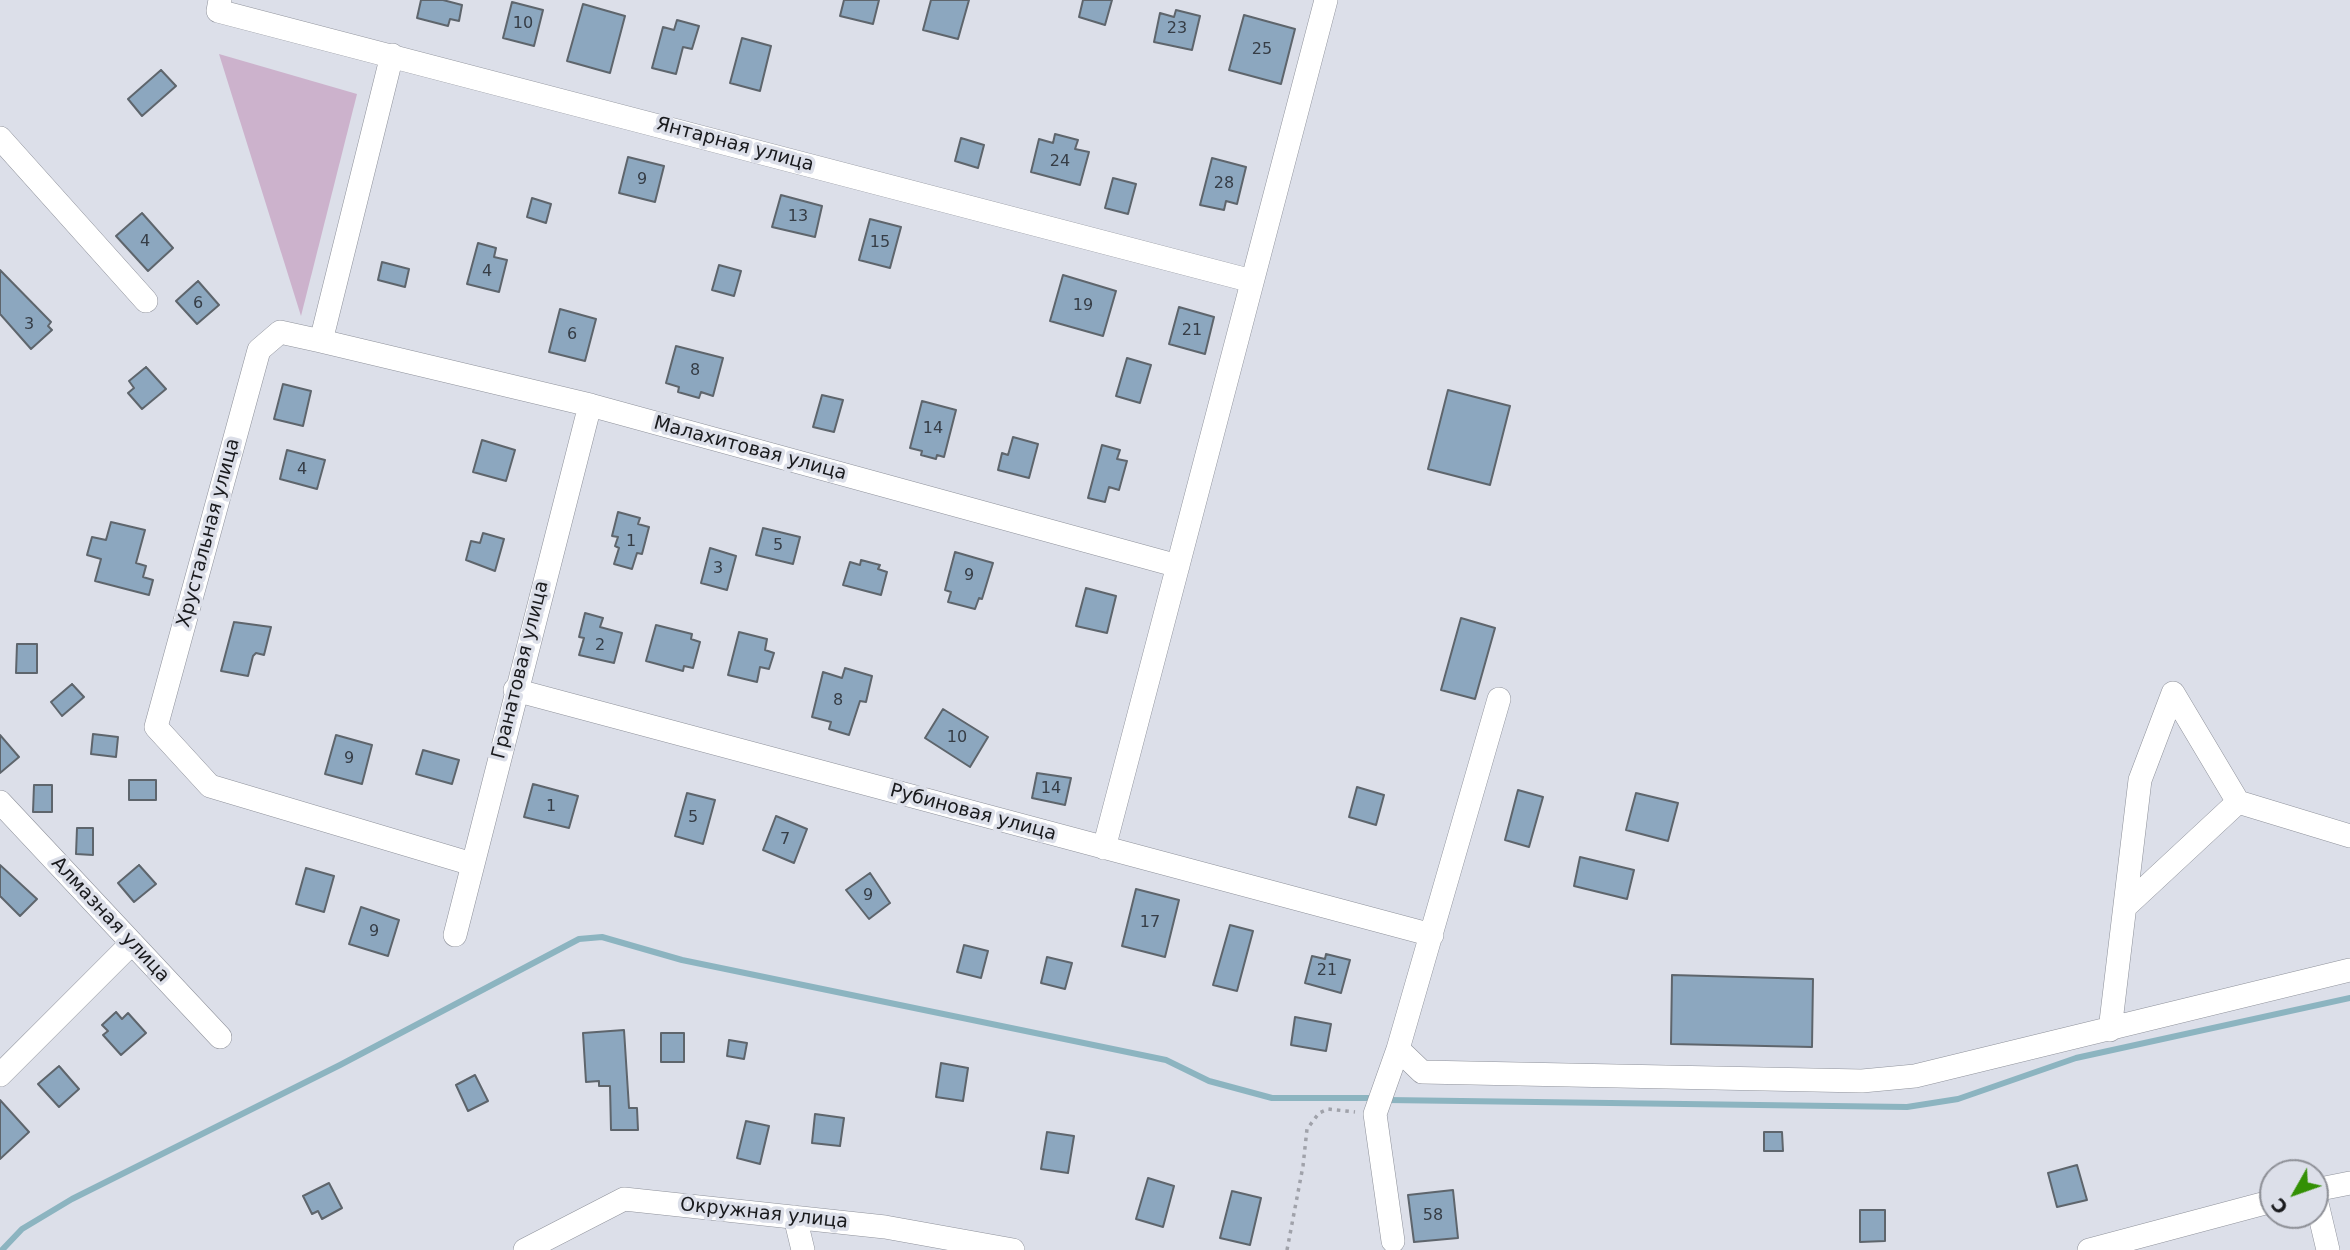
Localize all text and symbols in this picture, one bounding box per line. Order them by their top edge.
house number: 10 [513,14,533,34]
house number: 23 [1167,19,1187,39]
house number: 25 [1252,40,1272,60]
street label: Янтарная улица [654,113,816,177]
house number: 24 [1050,152,1070,172]
house number: 9 [637,170,647,190]
house number: 28 [1214,174,1234,194]
house number: 13 [788,207,808,227]
house number: 4 [140,232,150,252]
house number: 15 [870,233,890,253]
house number: 4 [482,262,492,282]
house number: 6 [193,294,203,314]
house number: 19 [1073,296,1093,316]
house number: 3 [24,315,34,335]
house number: 21 [1182,321,1202,341]
house number: 6 [567,325,577,345]
house number: 8 [690,361,700,381]
street label: Малахитовая улица [651,412,849,486]
house number: 14 [923,419,943,439]
street label: Хрустальная улица [173,436,245,630]
house number: 4 [297,460,307,480]
house number: 1 [626,532,636,552]
house number: 5 [773,536,783,556]
house number: 3 [713,559,723,579]
house number: 9 [964,566,974,586]
street label: Гранатовая улица [488,579,554,761]
house number: 2 [595,636,605,656]
house number: 8 [833,691,843,711]
house number: 10 [947,728,967,748]
house number: 9 [344,749,354,769]
house number: 14 [1041,779,1061,799]
street label: Рубиновая улица [887,780,1059,846]
house number: 1 [546,797,556,817]
house number: 5 [688,808,698,828]
house number: 7 [780,830,790,850]
street label: Алмазная улица [46,853,174,987]
house number: 9 [863,886,873,906]
house number: 17 [1140,913,1160,933]
house number: 9 [369,922,379,942]
house number: 21 [1317,961,1337,981]
north arrow [2259,1159,2329,1229]
street label: Окружная улица [679,1194,849,1234]
text: С [2267,1194,2292,1219]
house number: 58 [1423,1206,1443,1226]

